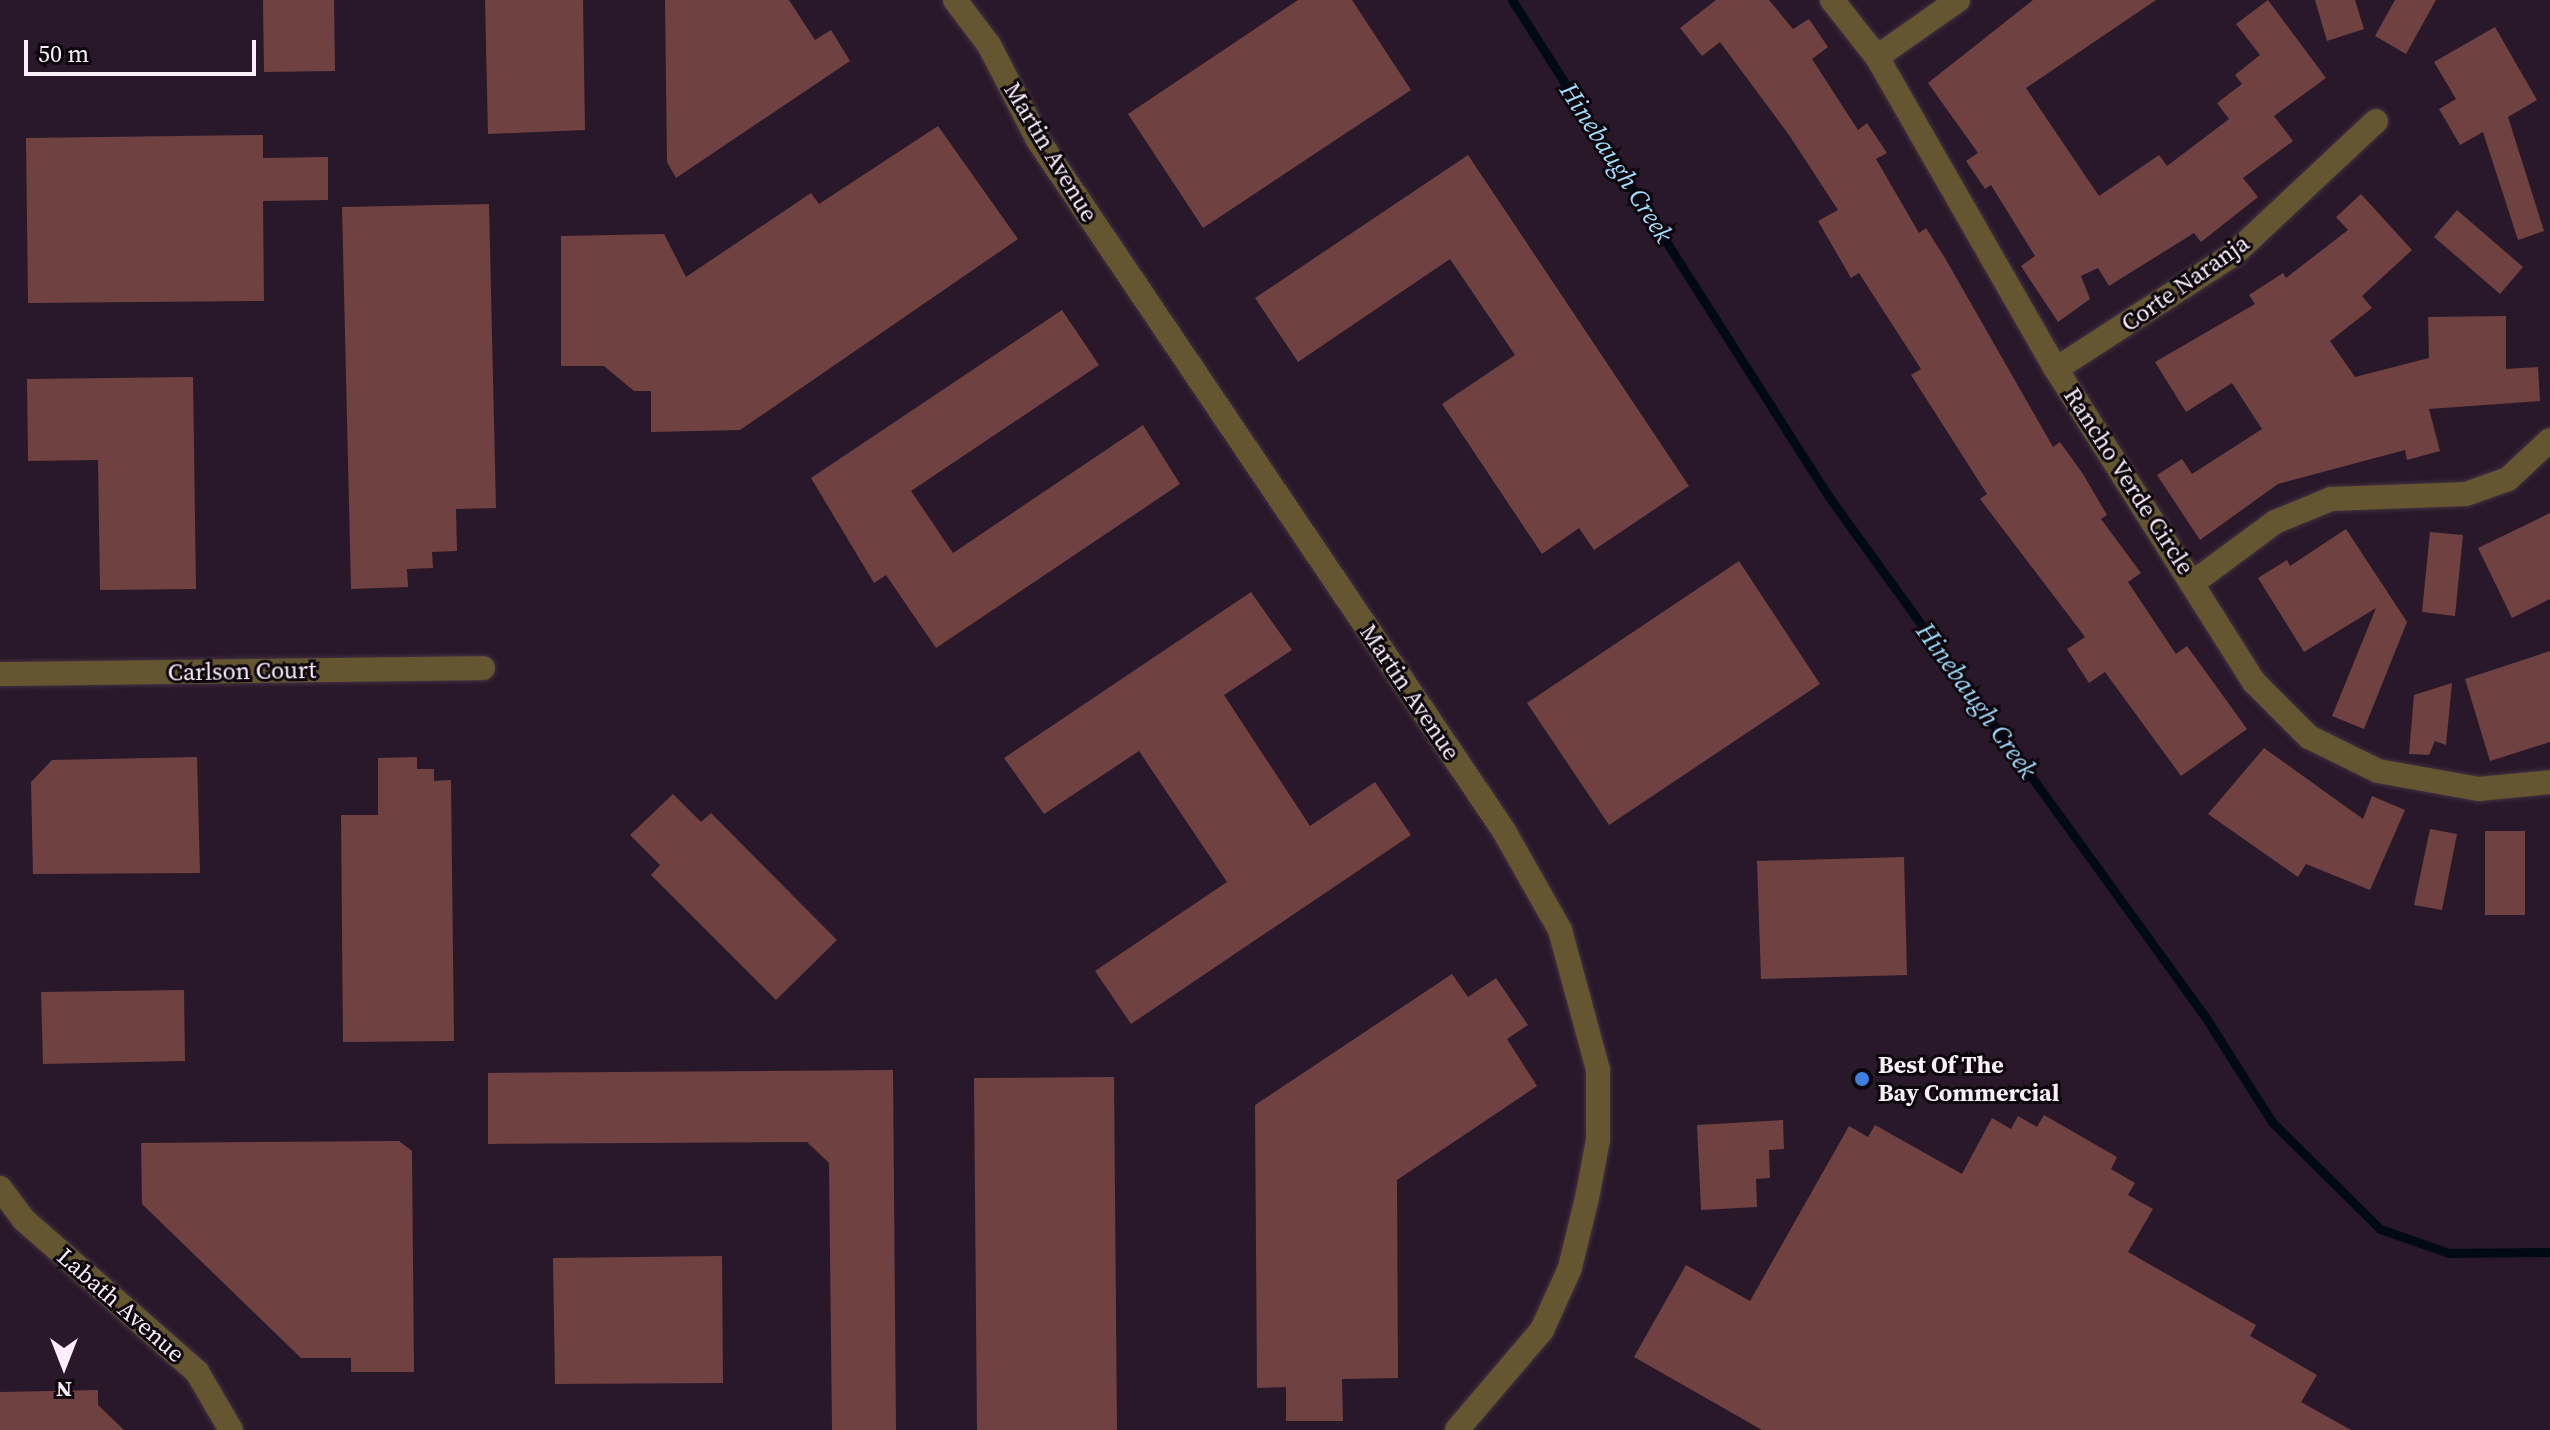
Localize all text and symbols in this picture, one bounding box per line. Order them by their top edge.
scale bar [28,24,260,74]
text: 50 m [38,37,89,70]
street label: Martin Avenue [998,77,1104,227]
water label: Hinebaugh Creek [1553,77,1679,249]
street label: Corte Naranja [2116,228,2254,338]
street label: Rancho Verde Circle [2058,382,2200,580]
water label: Hinebaugh Creek [1909,617,2043,785]
street label: Martin Avenue [1354,619,1466,765]
street label: Carlson Court [168,655,316,687]
place label: Best Of The Bay Commercial [1878,1051,2060,1107]
marker: Best Of The Bay Commercial [1853,1070,1871,1088]
street label: Labath Avenue [51,1242,191,1368]
north arrow [24,1326,104,1406]
text: N [56,1375,72,1405]

